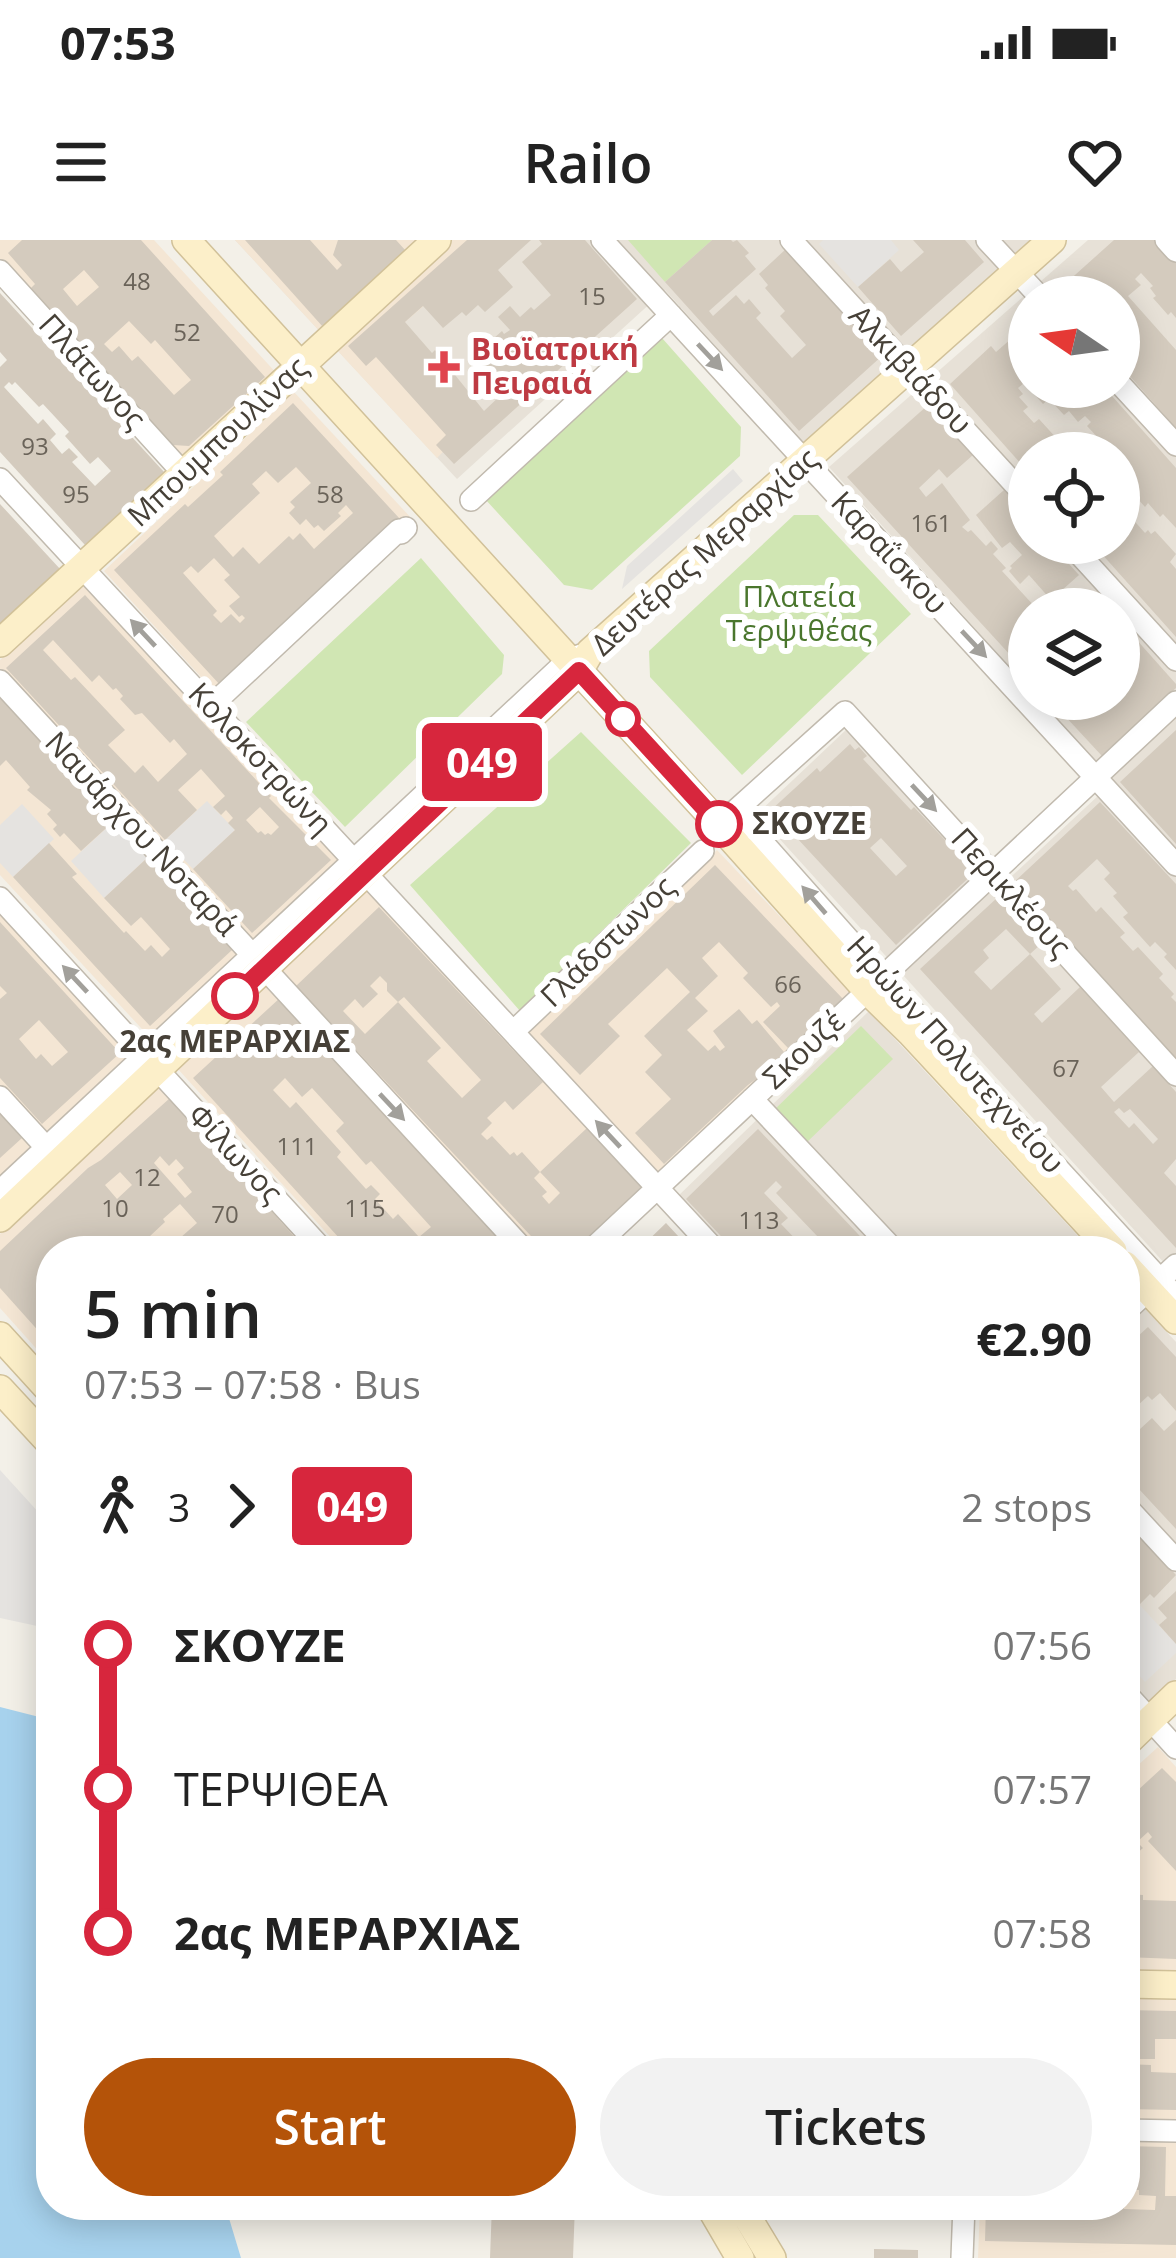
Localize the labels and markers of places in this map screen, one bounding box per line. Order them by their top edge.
place label: Βιοϊατρική Πειραιά [471,328,639,403]
marker: Βιοϊατρική Πειραιά [428,351,460,383]
unlabelled marker [607,703,639,735]
marker: ΣΚΟΥΖΕ [697,802,741,846]
place label: ΣΚΟΥΖΕ [752,802,866,843]
marker: 2ας ΜΕΡΑΡΧΙΑΣ [213,974,257,1018]
place label: 2ας ΜΕΡΑΡΧΙΑΣ [119,1020,351,1061]

